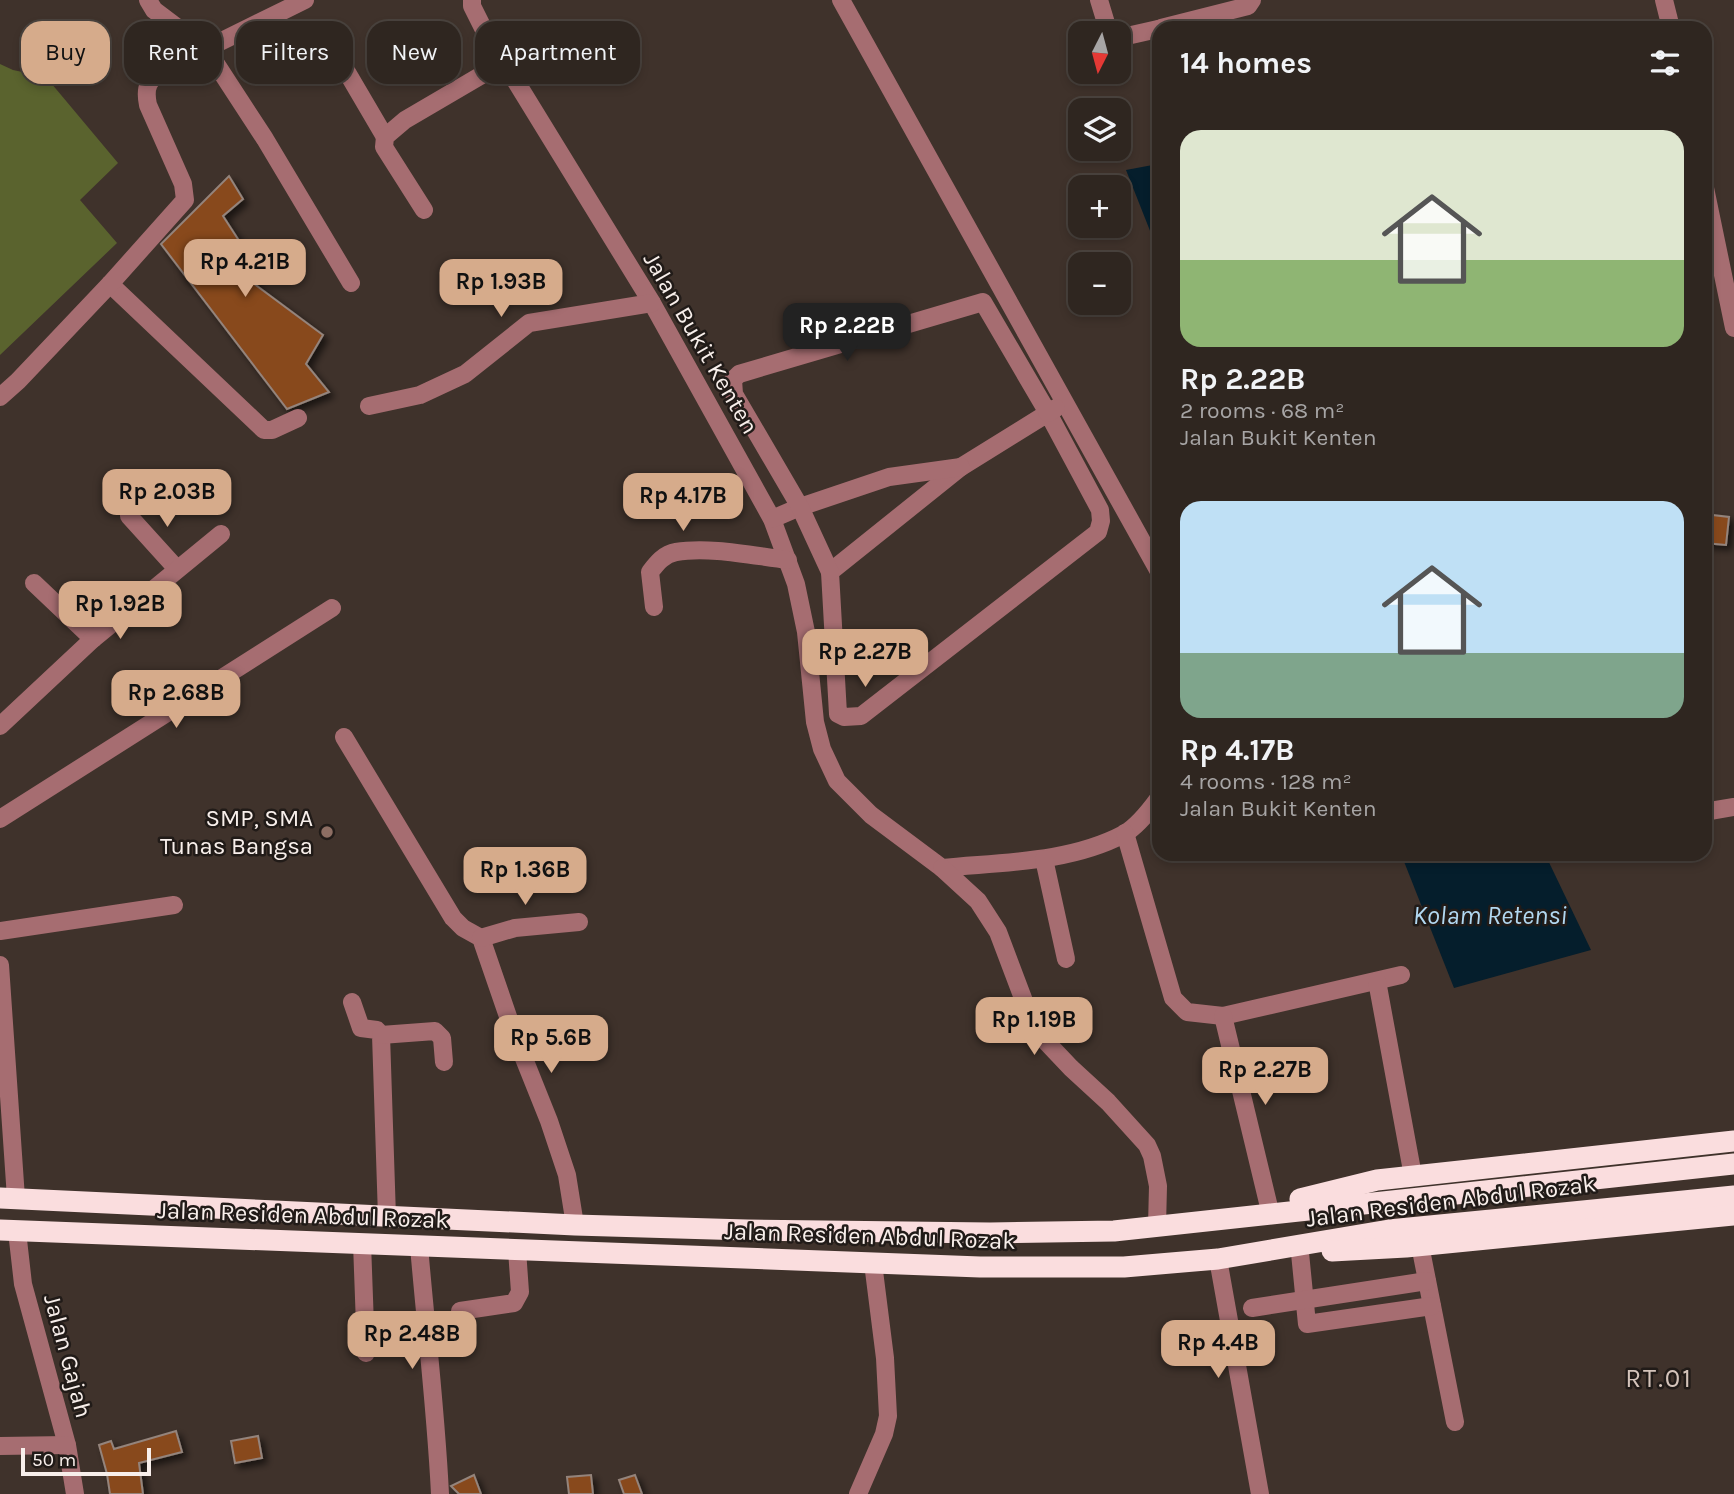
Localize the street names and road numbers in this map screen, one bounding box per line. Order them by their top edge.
street label: Jalan Bukit Kenten [638,247,764,439]
street label: Jalan Residen Abdul Rozak [1305,1169,1597,1233]
street label: Jalan Residen Abdul Rozak [157,1196,449,1234]
street label: Jalan Residen Abdul Rozak [724,1217,1016,1255]
street label: Jalan Gajah [38,1291,98,1421]

